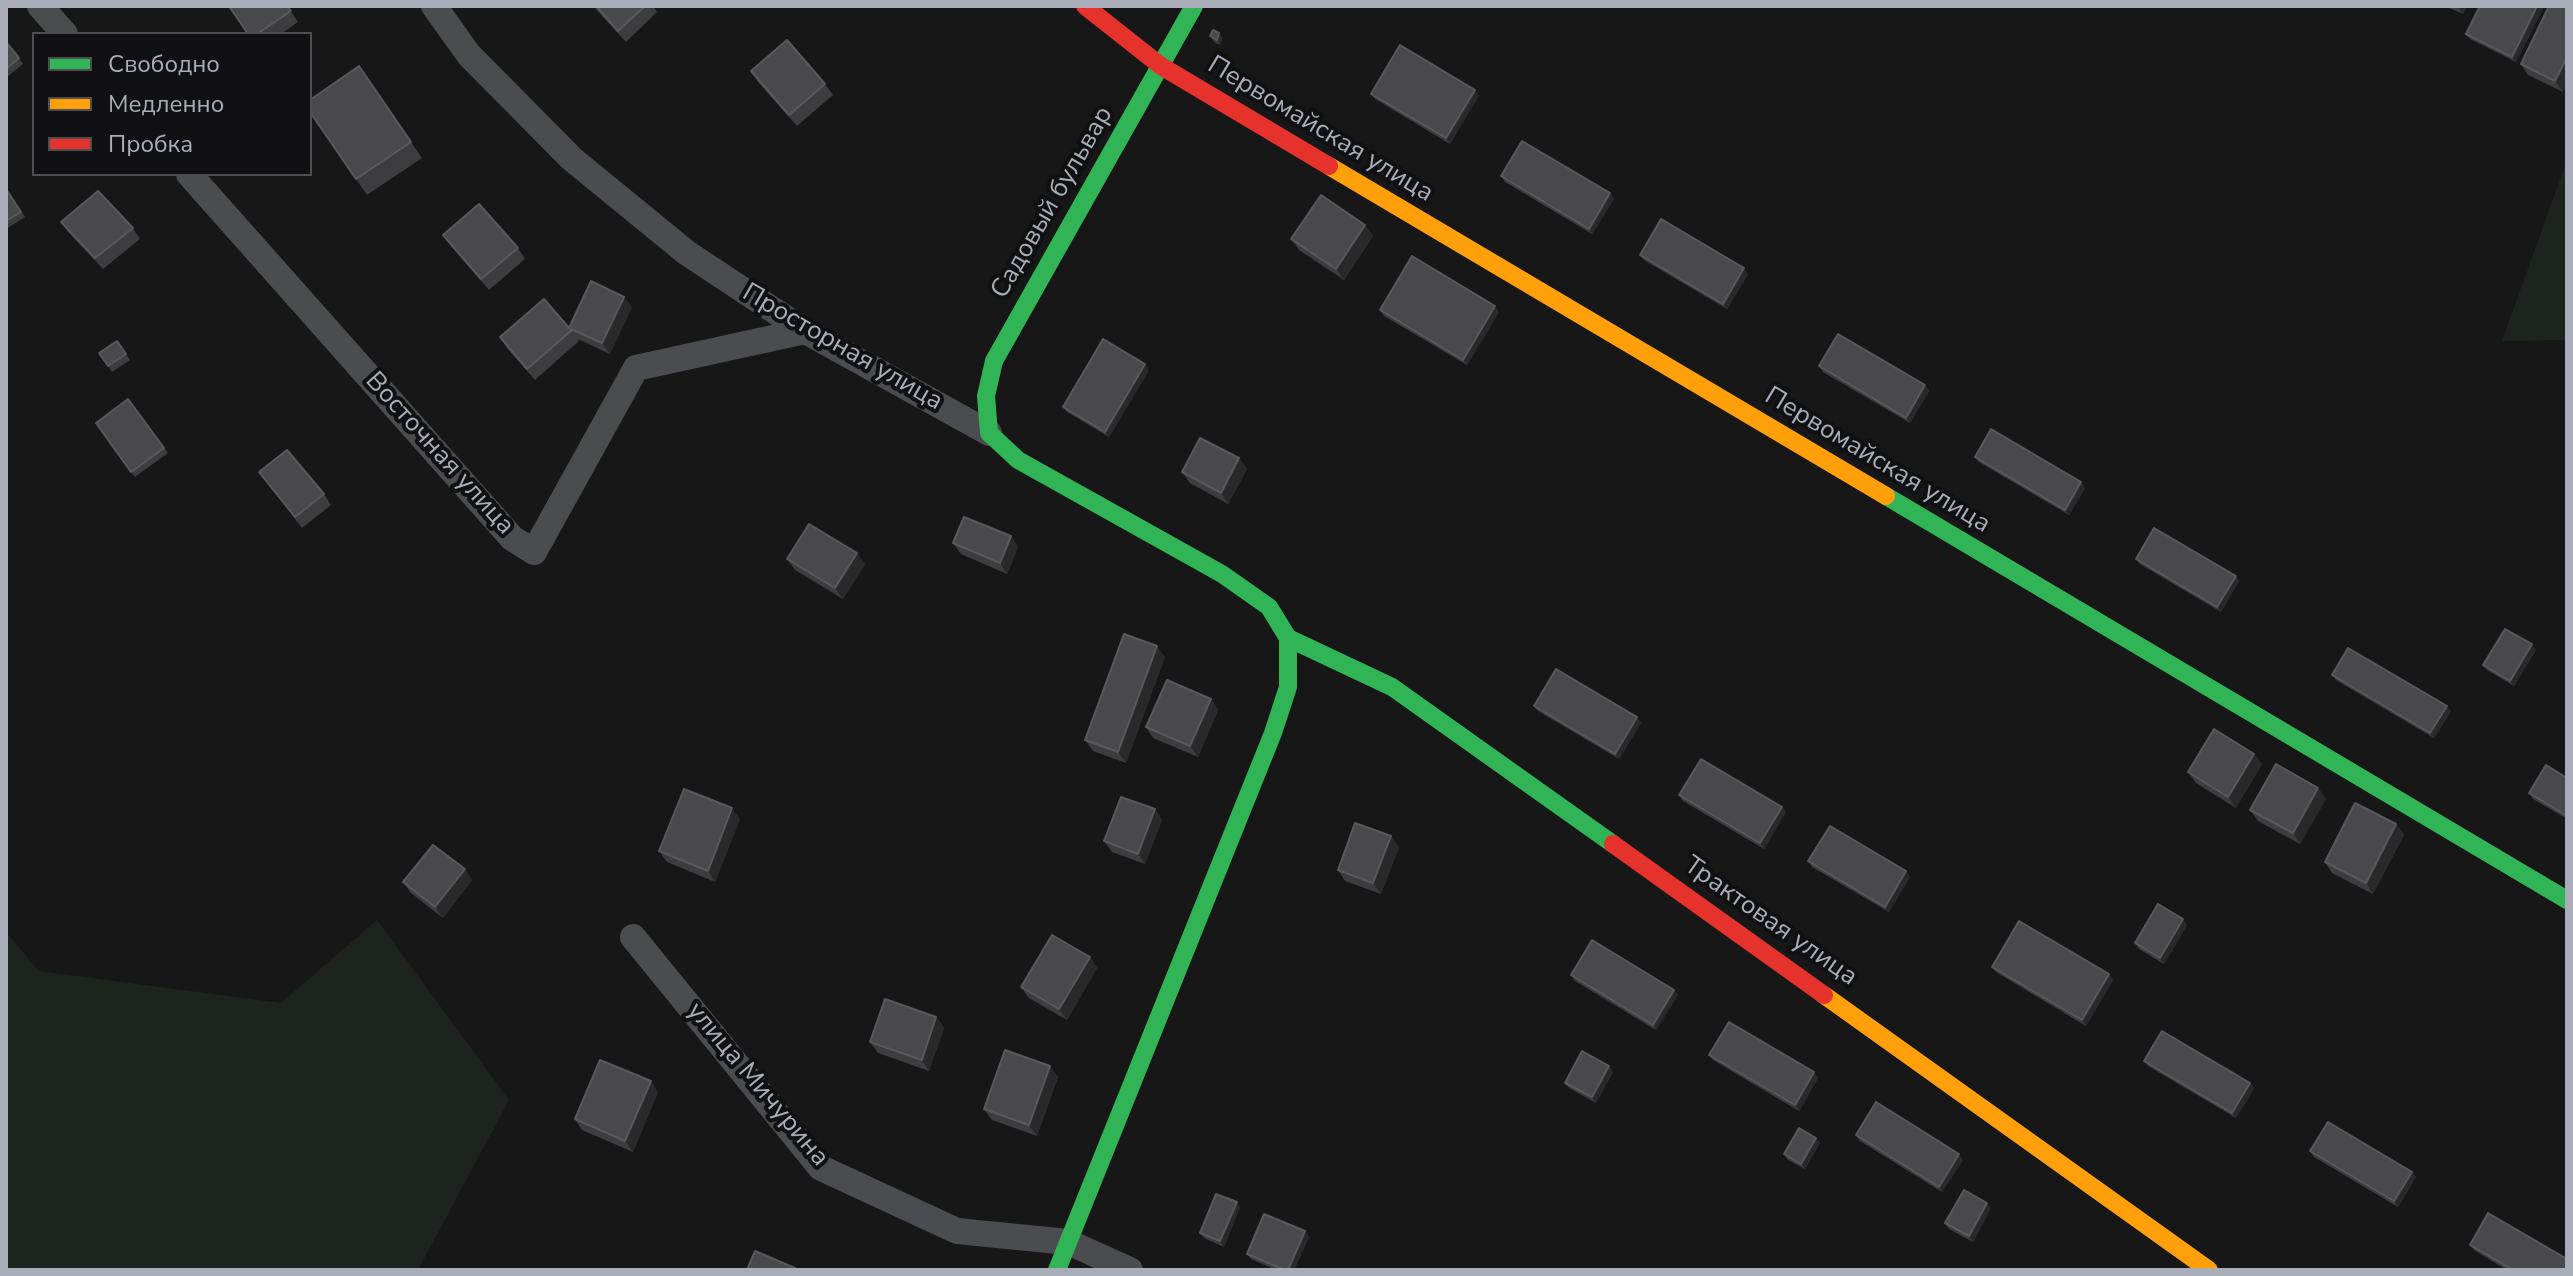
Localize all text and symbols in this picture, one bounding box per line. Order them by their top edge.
legend [32,32,312,176]
text: Свободно [108,48,220,80]
street label: Первомайская улица [1202,50,1438,210]
text: Медленно [108,88,224,120]
street label: Садовый бульвар [985,102,1121,304]
text: Пробка [108,128,193,160]
street label: Просторная улица [736,278,948,418]
street label: Восточная улица [358,366,520,542]
street label: Первомайская улица [1759,381,1995,541]
street label: Трактовая улица [1677,851,1863,993]
street label: улица Мичурина [679,997,835,1173]

